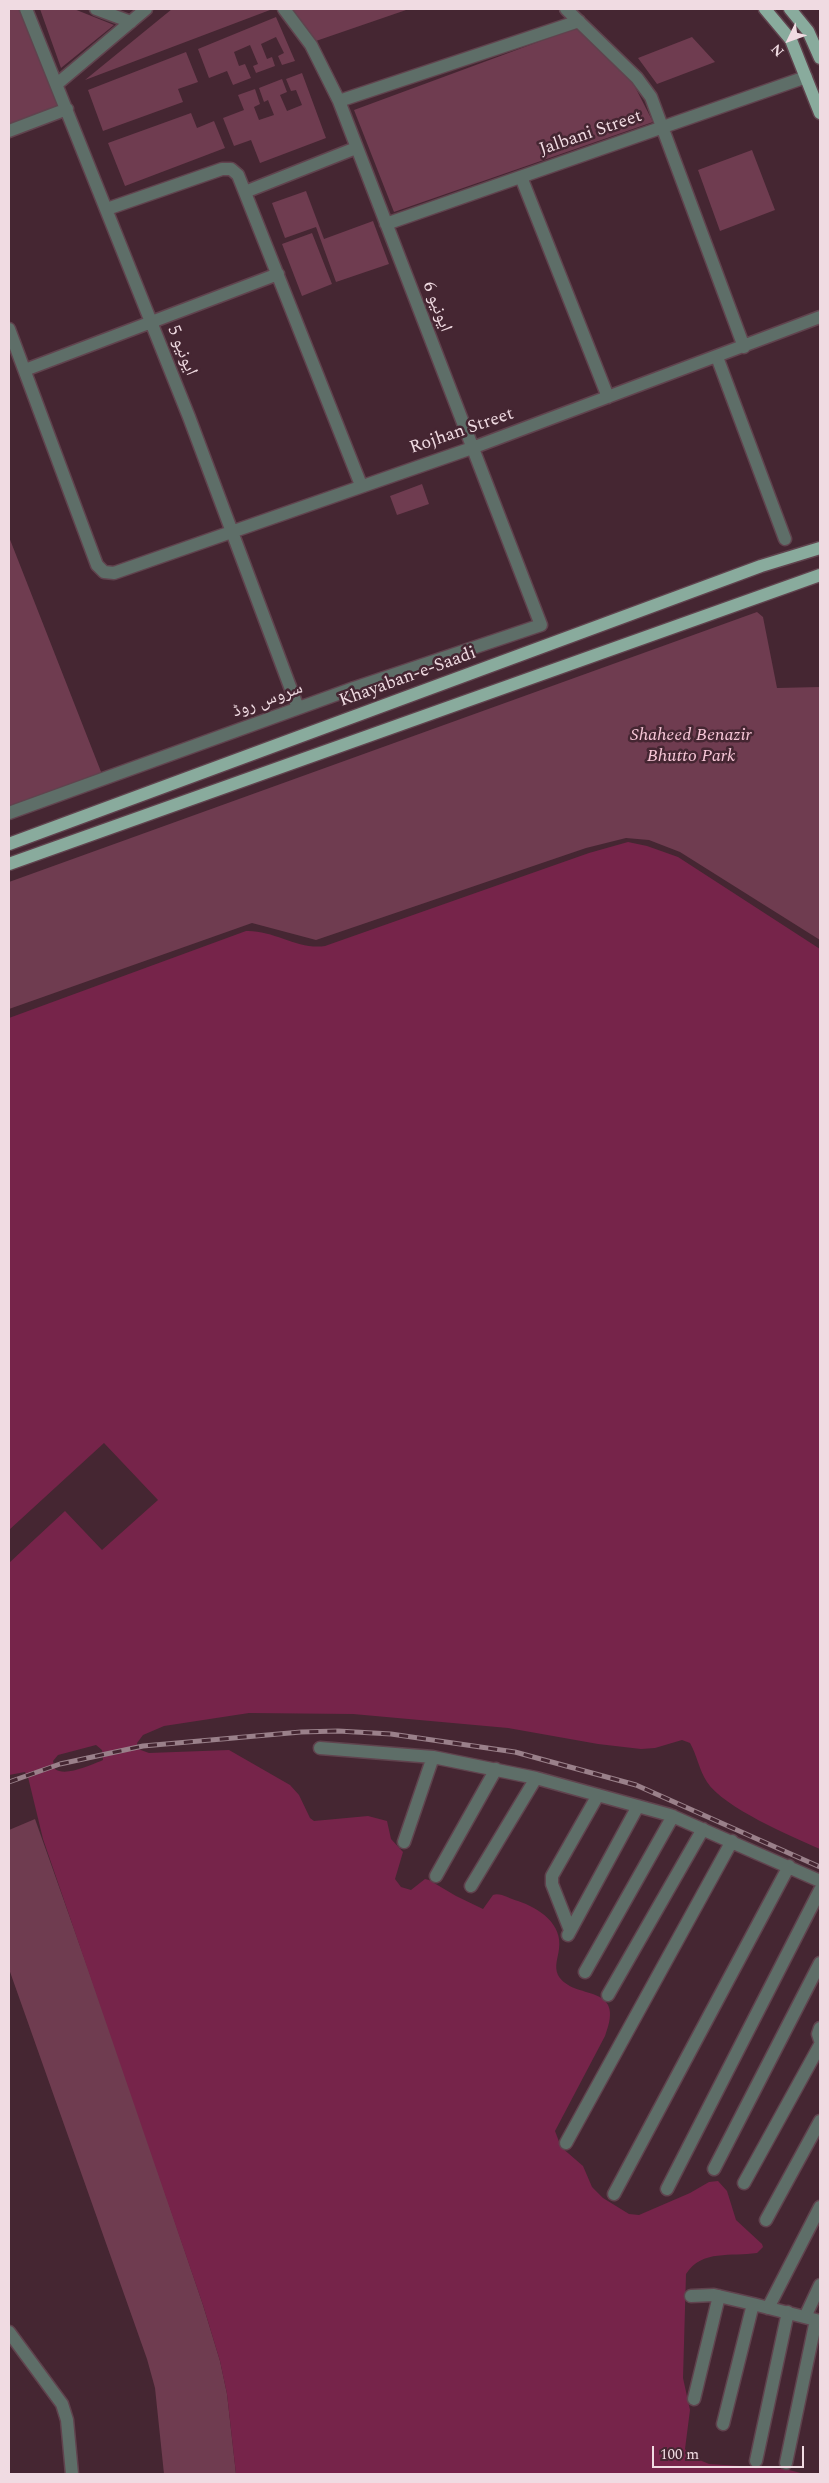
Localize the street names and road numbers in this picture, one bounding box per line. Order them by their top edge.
street label: Jalbani Street [537,106,645,162]
street label: ایونیو 6 [417,279,455,335]
street label: ایونیو 5 [161,323,201,379]
street label: Rojhan Street [407,404,517,460]
street label: Khayaban-e-Saadi [337,643,479,713]
street label: سروس روڈ [230,678,306,724]

